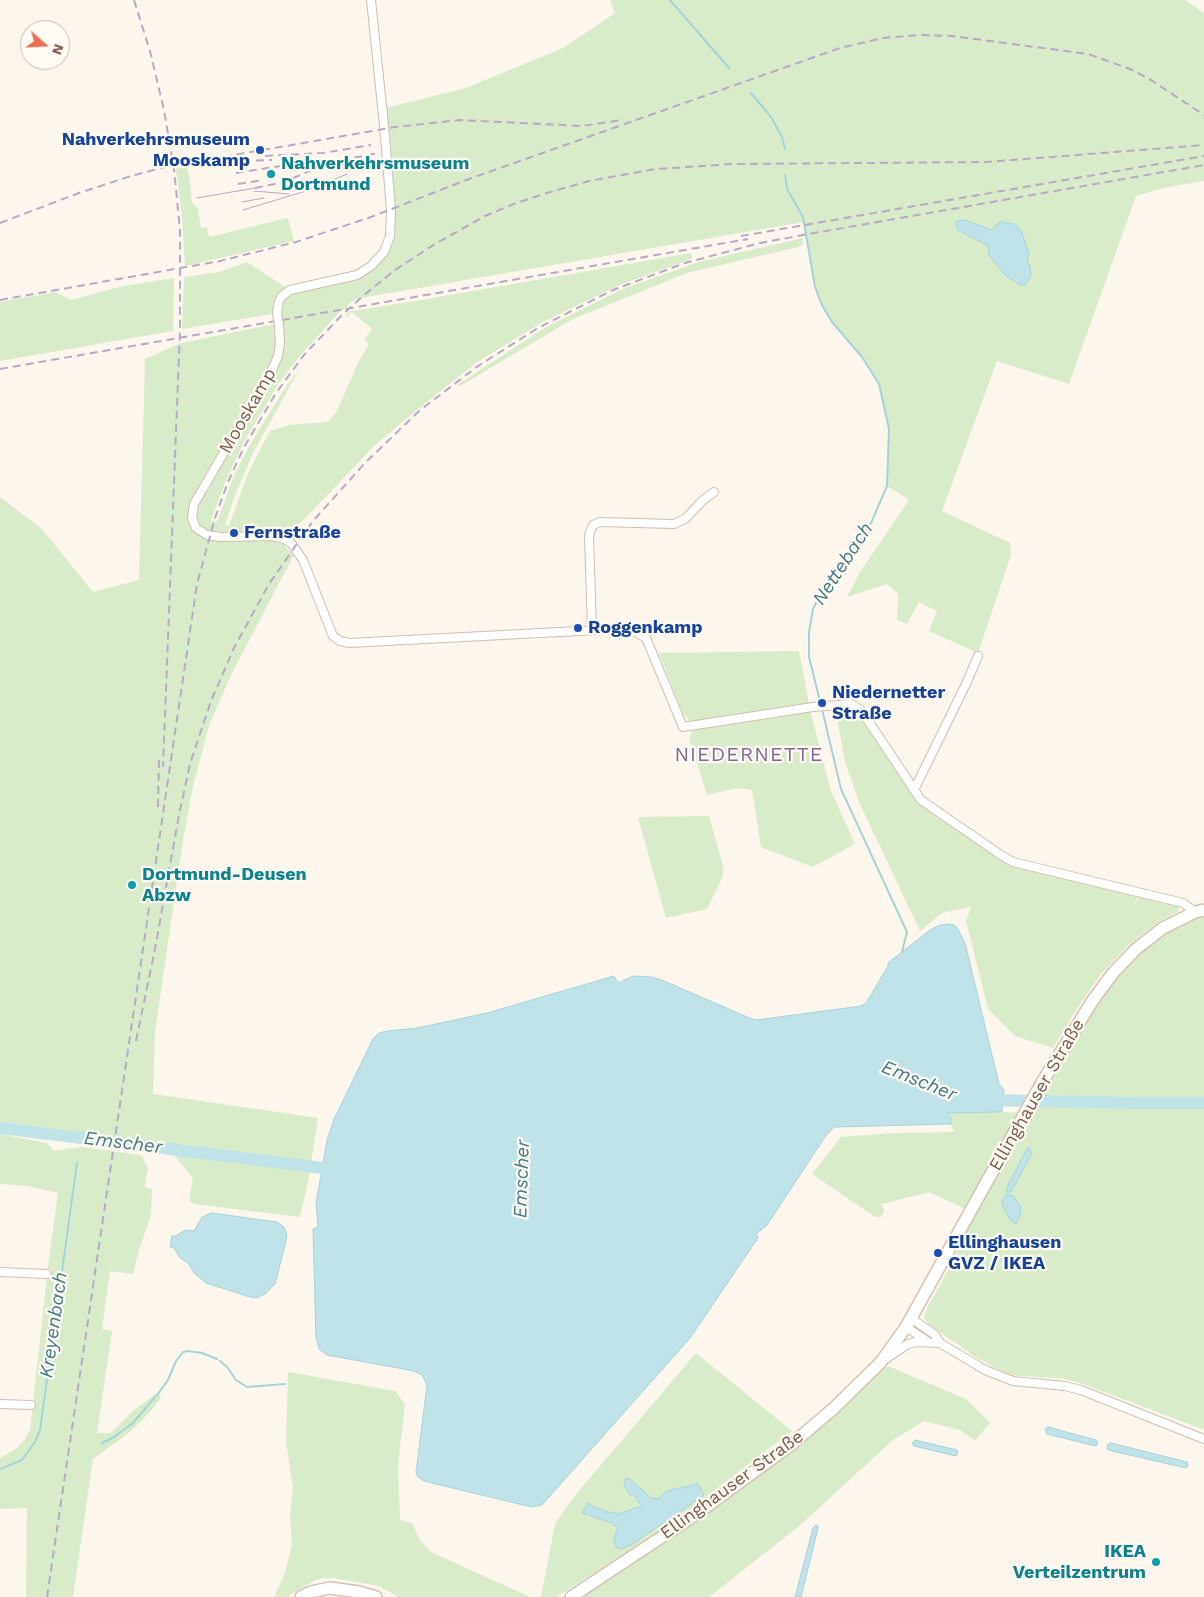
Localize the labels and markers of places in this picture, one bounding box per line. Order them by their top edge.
place label: Nahverkehrsmuseum Mooskamp [62,129,250,172]
marker: Nahverkehrsmuseum Mooskamp [254,144,266,156]
place label: Nahverkehrsmuseum Dortmund [281,153,469,195]
marker: Nahverkehrsmuseum Dortmund [265,168,277,180]
place label: Fernstraße [244,522,341,544]
marker: Fernstraße [228,527,240,539]
place label: Roggenkamp [588,617,703,639]
marker: Roggenkamp [572,622,584,634]
place label: Niedernetter Straße [832,682,945,724]
marker: Niedernetter Straße [816,697,828,709]
place label: Dortmund-Deusen Abzw [142,864,307,906]
marker: Dortmund-Deusen Abzw [126,879,138,891]
place label: Ellinghausen GVZ / IKEA [948,1232,1061,1274]
marker: Ellinghausen GVZ / IKEA [932,1247,944,1259]
place label: IKEA Verteilzentrum [1013,1541,1146,1584]
marker: IKEA Verteilzentrum [1150,1556,1162,1568]

